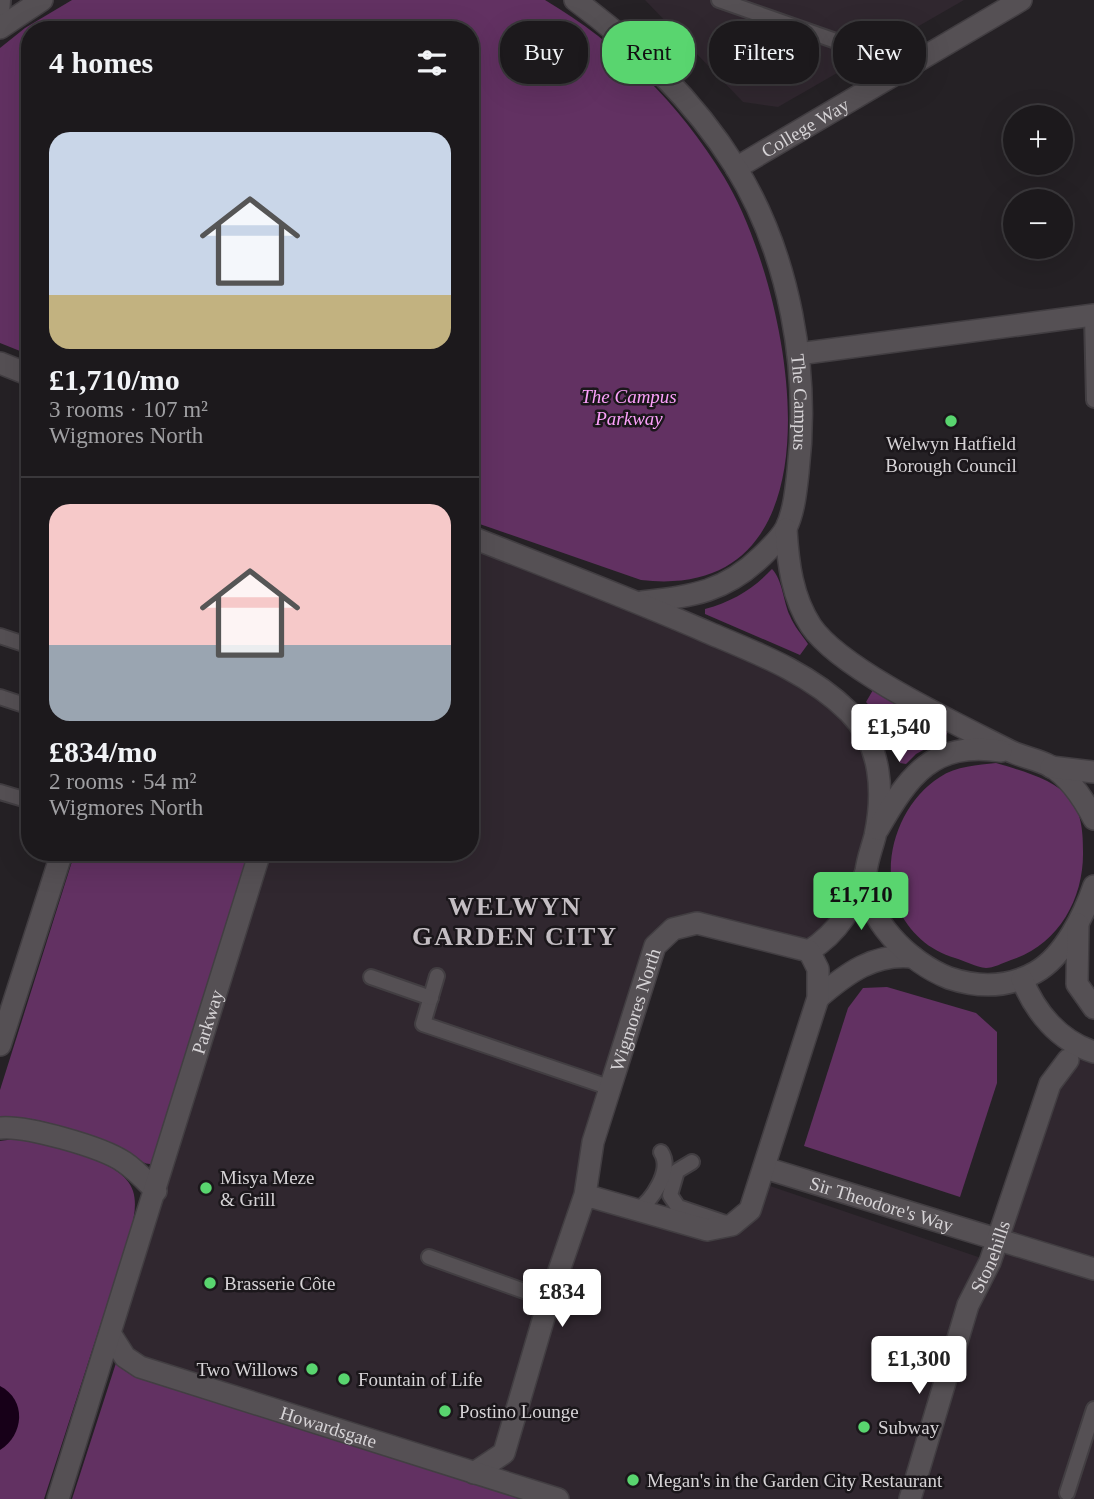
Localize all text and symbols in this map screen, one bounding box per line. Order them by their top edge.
chip: Buy [500,21,588,84]
chip: Rent [602,21,695,84]
chip: Filters [709,21,819,84]
chip: New [833,21,926,84]
icon: filters [413,44,451,82]
text: 4 homes [49,46,153,79]
street label: College Way [757,93,853,161]
map controls [1003,105,1073,259]
button: + [1003,105,1073,175]
icon: home [187,178,313,304]
button: − [1003,189,1073,259]
street label: The Campus [787,353,812,451]
text: £1,710/mo [49,363,180,396]
park label: The Campus Parkway [581,386,677,429]
text: 3 rooms · 107 m² [49,397,208,422]
marker: Welwyn Hatfield Borough Council [943,413,959,429]
text: Wigmores North [49,423,203,448]
place label: Welwyn Hatfield Borough Council [885,433,1017,476]
icon: home [187,550,313,676]
pin: £1,540 [842,704,956,764]
text: £1,540 [867,714,931,739]
text: £834/mo [49,735,157,768]
text: 2 rooms · 54 m² [49,769,196,794]
text: Wigmores North [49,795,203,820]
pin: £1,710 [804,872,918,932]
text: £1,710 [829,882,893,907]
district label: WELWYN GARDEN CITY [412,892,618,951]
street label: Wigmores North [606,945,664,1074]
street label: Parkway [187,986,227,1057]
place label: Misya Meze & Grill [220,1167,314,1210]
street label: Sir Theodore's Way [807,1172,956,1236]
marker: Misya Meze & Grill [198,1180,214,1196]
street label: Stonehills [966,1218,1014,1296]
pin: £834 [521,1270,603,1329]
place label: Brasserie Côte [224,1273,335,1294]
marker: Brasserie Côte [202,1275,218,1291]
text: £834 [539,1279,585,1304]
pin: £1,300 [862,1336,976,1396]
text: £1,300 [887,1346,951,1371]
place label: Two Willows [196,1359,298,1380]
marker: Two Willows [304,1361,320,1377]
place label: Fountain of Life [358,1369,483,1390]
marker: Fountain of Life [336,1371,352,1387]
street label: Howardsgate [278,1401,380,1452]
place label: Postino Lounge [459,1401,579,1422]
marker: Postino Lounge [437,1403,453,1419]
place label: Subway [878,1417,940,1438]
marker: Subway [856,1419,872,1435]
place label: Megan's in the Garden City Restaurant [647,1470,943,1491]
marker: Megan's in the Garden City Restaurant [625,1472,641,1488]

